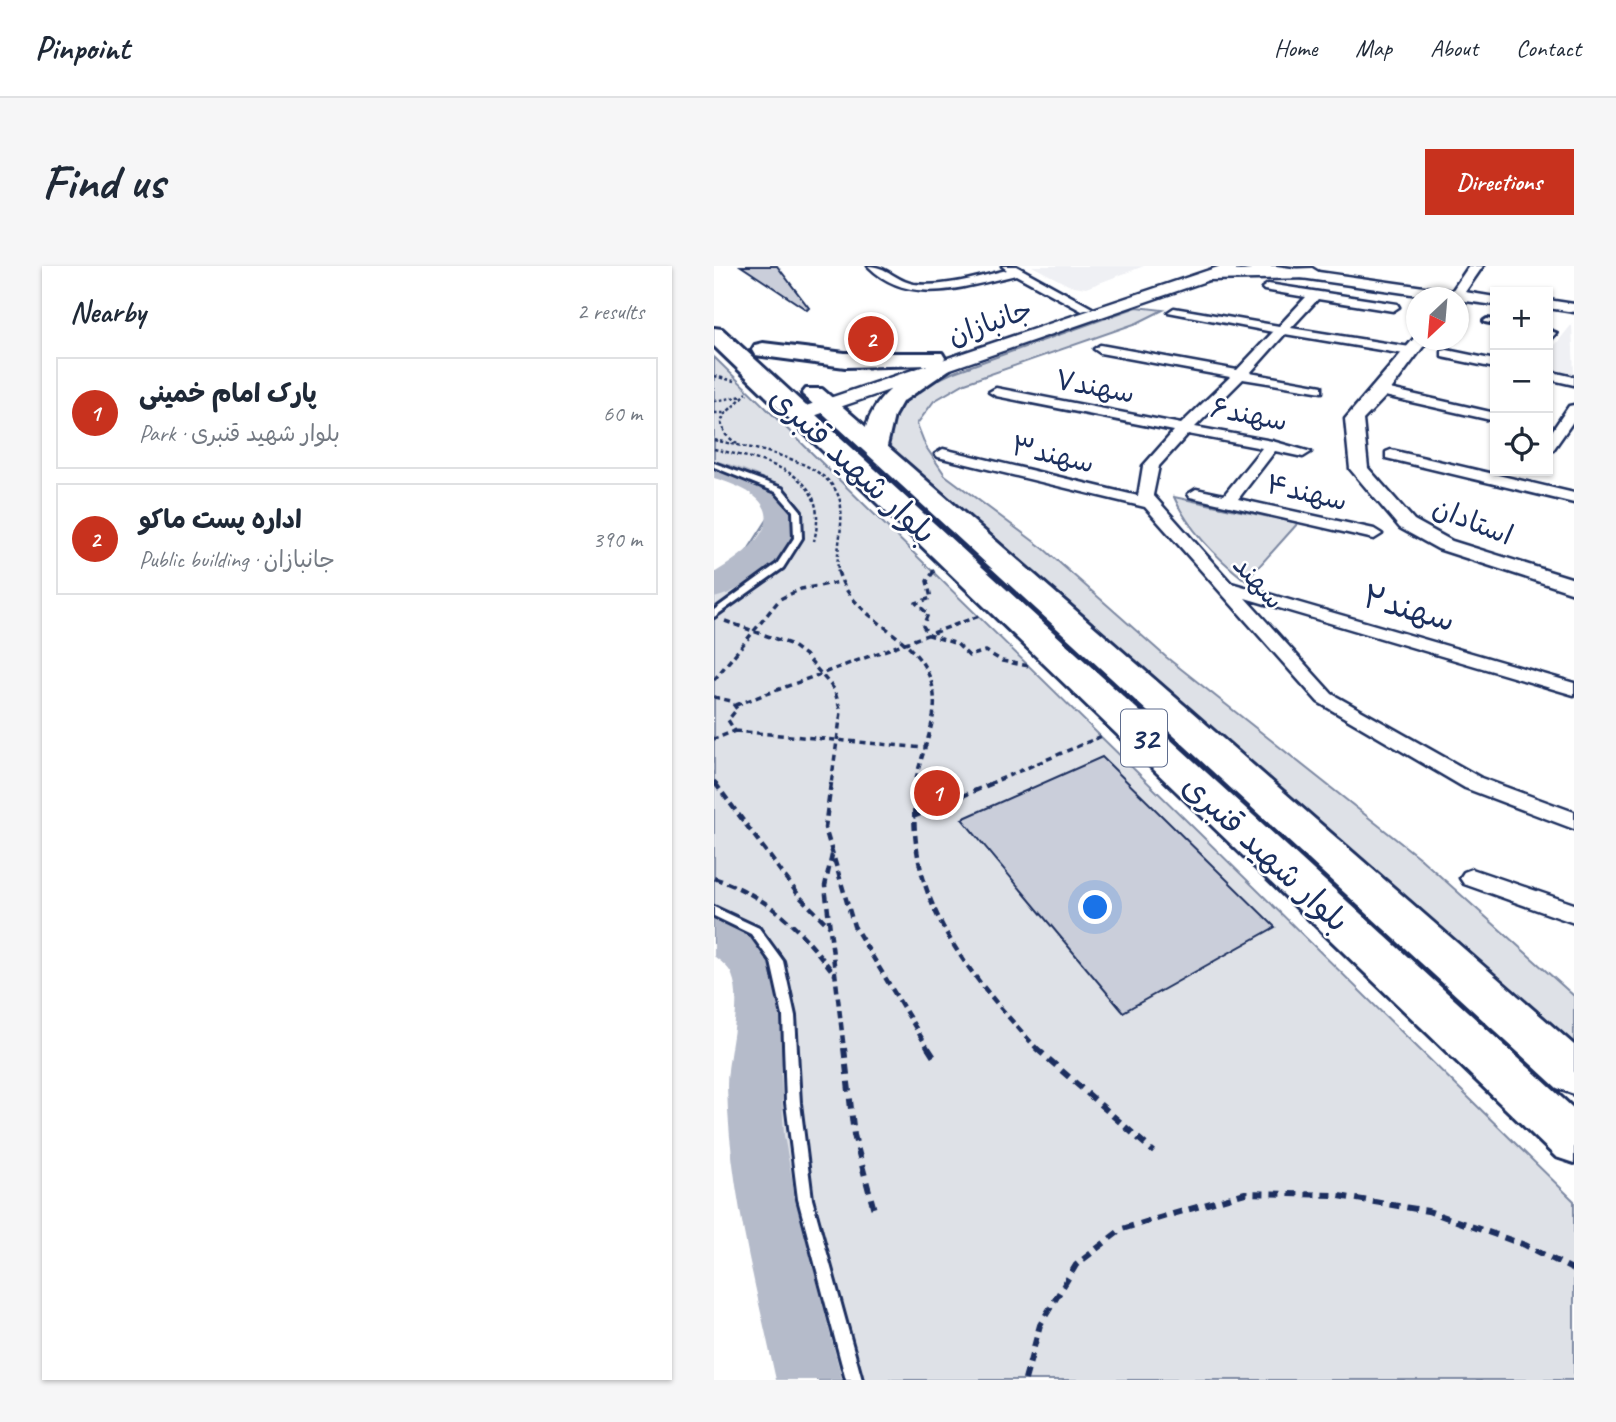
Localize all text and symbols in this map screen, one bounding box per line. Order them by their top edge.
text: Pinpoint [35,27,129,69]
text: Home [1274,33,1317,63]
text: Map [1355,33,1392,63]
text: About [1430,33,1478,63]
text: Contact [1516,33,1581,63]
button: Directions [1425,149,1574,215]
text: Find us [42,151,164,213]
north arrow [1406,287,1469,350]
map controls [1490,287,1553,476]
button: + [1490,287,1553,350]
street label: جانبازان [943,291,1037,353]
text: Nearby [70,293,146,331]
text: 2 results [577,297,644,326]
pin: 2 [848,313,894,365]
button: − [1490,350,1553,413]
street label: سهند۷ [1052,361,1138,411]
text: پارک امام خمینی [139,377,317,410]
street label: بلوار شهید قنبری [761,377,945,553]
street label: سهند۶ [1207,389,1291,439]
text: 1 [90,399,100,428]
text: 60 m [603,399,642,428]
button: locate [1490,413,1553,476]
text: Park · بلوار شهید قنبری [139,419,340,448]
street label: سهند۳ [1008,428,1098,480]
street label: سهند۴ [1263,466,1351,518]
street label: استادان [1428,489,1518,553]
text: اداره پست ماکو [139,503,302,536]
text: 2 [90,525,100,554]
text: 390 m [593,525,642,554]
text: Public building · جانبازان [139,545,335,574]
street label: سهند [1226,548,1292,616]
street label: سهند۲ [1358,575,1460,641]
road number: 32 [1121,710,1167,766]
street label: بلوار شهید قنبری [1174,765,1358,941]
pin: 1 [914,767,960,819]
your location [1078,890,1112,924]

